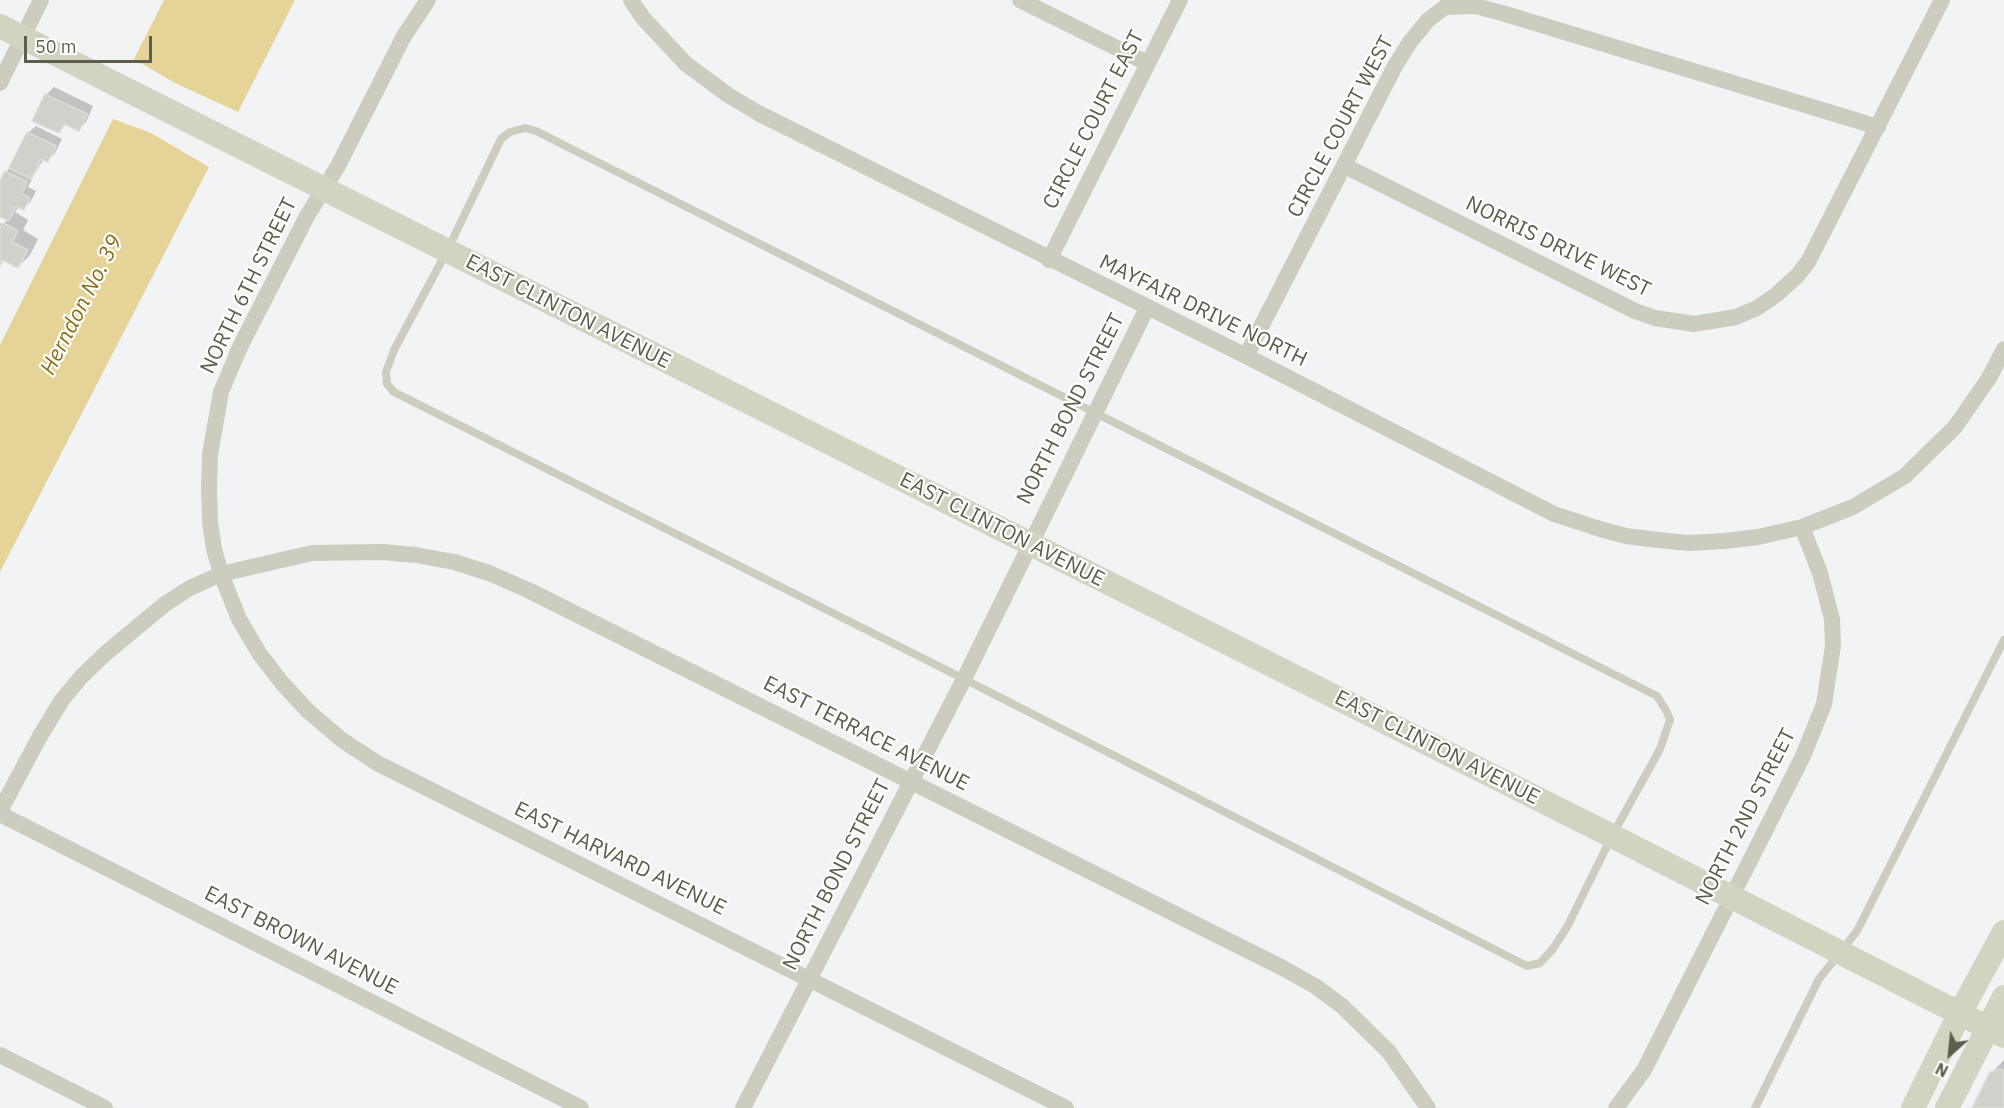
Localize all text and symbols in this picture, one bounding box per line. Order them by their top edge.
scale bar [27,24,154,62]
street label: CIRCLE COURT EAST [1038,27,1150,213]
street label: CIRCLE COURT WEST [1282,32,1400,222]
text: 50 m [35,35,77,58]
street label: NORRIS DRIVE WEST [1461,191,1655,303]
street label: NORTH 6TH STREET [195,194,303,378]
water label: Herndon No. 39 [35,231,129,379]
street label: EAST CLINTON AVENUE [461,249,675,375]
street label: MAYFAIR DRIVE NORTH [1095,250,1311,372]
street label: NORTH BOND STREET [1012,309,1130,509]
street label: EAST CLINTON AVENUE [895,467,1109,593]
street label: EAST TERRACE AVENUE [759,671,973,797]
street label: EAST CLINTON AVENUE [1330,685,1544,811]
street label: NORTH 2ND STREET [1691,724,1801,910]
street label: NORTH BOND STREET [778,775,896,975]
street label: EAST HARVARD AVENUE [510,797,730,921]
street label: EAST BROWN AVENUE [200,881,402,1001]
north arrow [1920,1024,1980,1084]
text: N [1932,1058,1952,1082]

